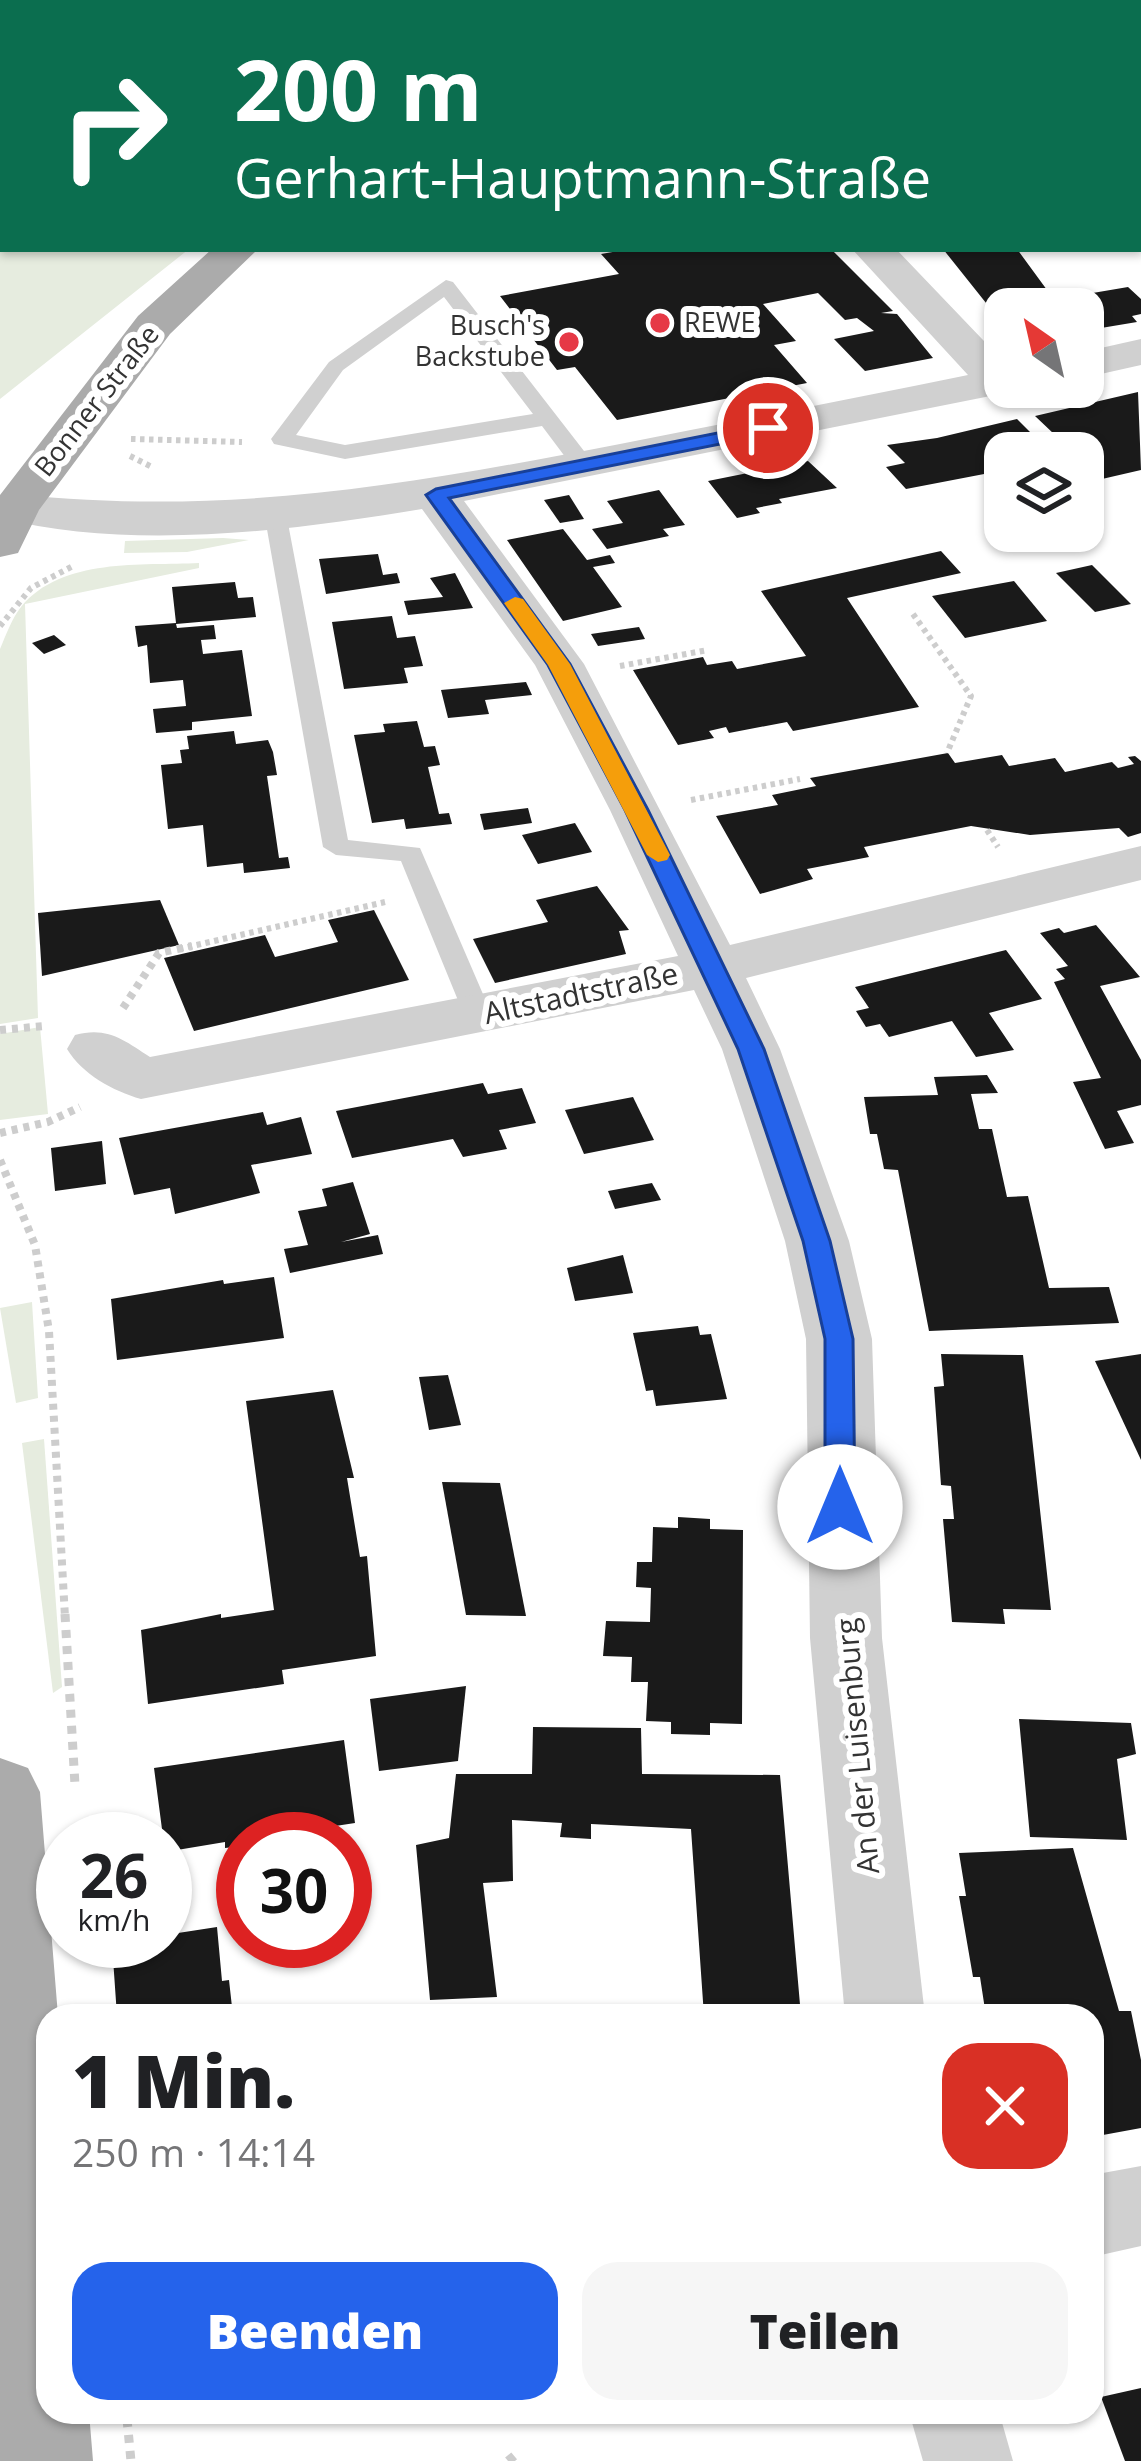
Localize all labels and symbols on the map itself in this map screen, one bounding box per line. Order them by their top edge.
north arrow [984,288,1104,408]
place label: REWE [684,303,756,340]
place label: Busch's Backstube [415,306,545,374]
marker: REWE [647,310,673,336]
street label: Bonner Straße [25,317,167,483]
marker: Busch's Backstube [556,329,582,355]
pin [717,377,819,479]
street label: Altstadtstraße [480,952,681,1033]
position arrow [777,1444,903,1570]
street label: An der Luisenburg [825,1616,888,1876]
speed limit sign: 30 [216,1812,372,1968]

